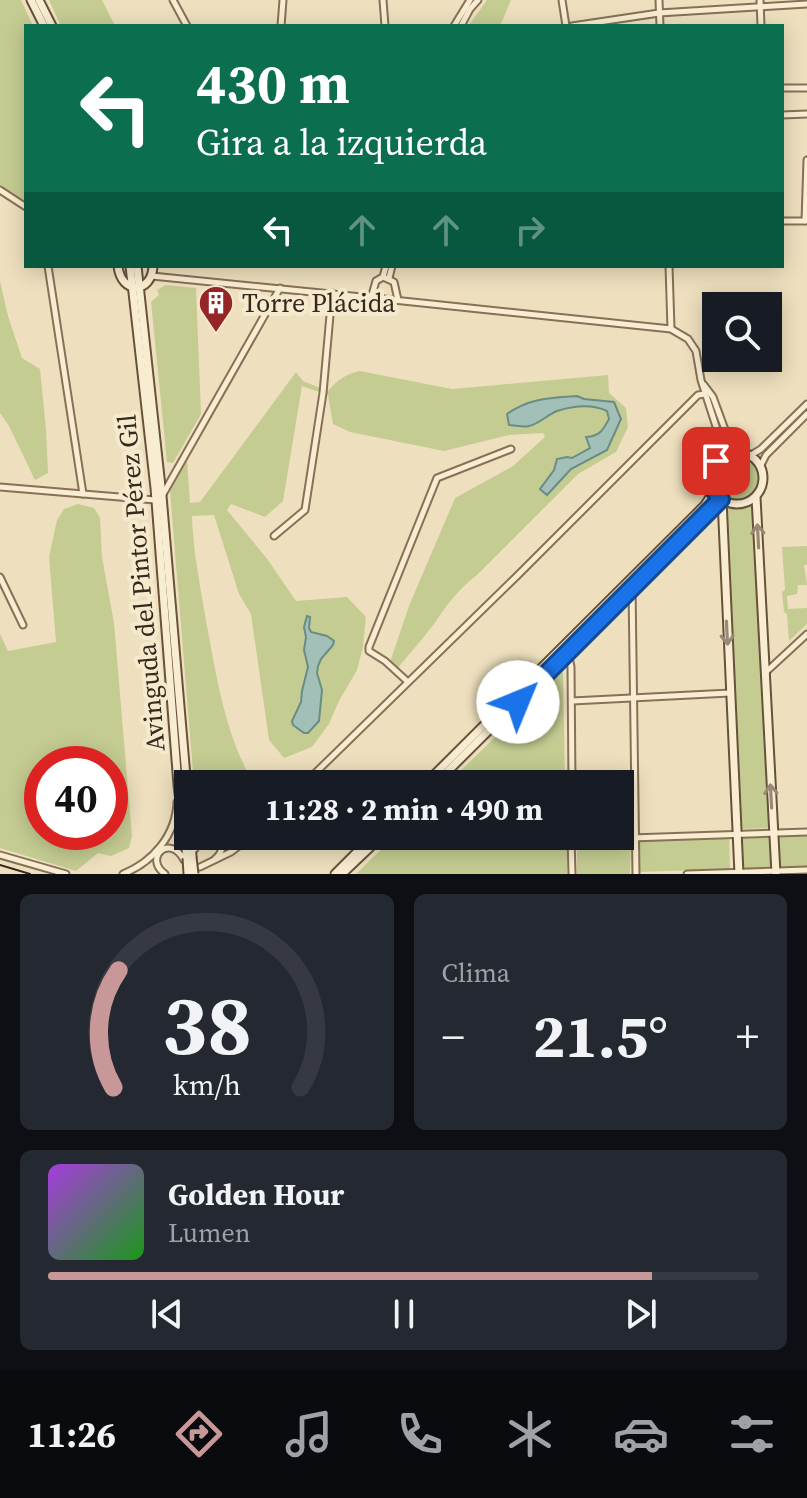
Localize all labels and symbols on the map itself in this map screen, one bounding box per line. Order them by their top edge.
building icon: Torre Plácida [197,284,235,334]
place label: Torre Plácida [242,285,396,321]
street label: Avinguda del Pintor Pérez Gil [108,413,174,753]
pin [682,427,750,495]
one-way arrow [750,523,765,550]
one-way arrow [720,619,735,646]
position arrow [476,660,560,744]
speed limit sign: 40 [24,746,128,850]
one-way arrow [764,783,779,810]

